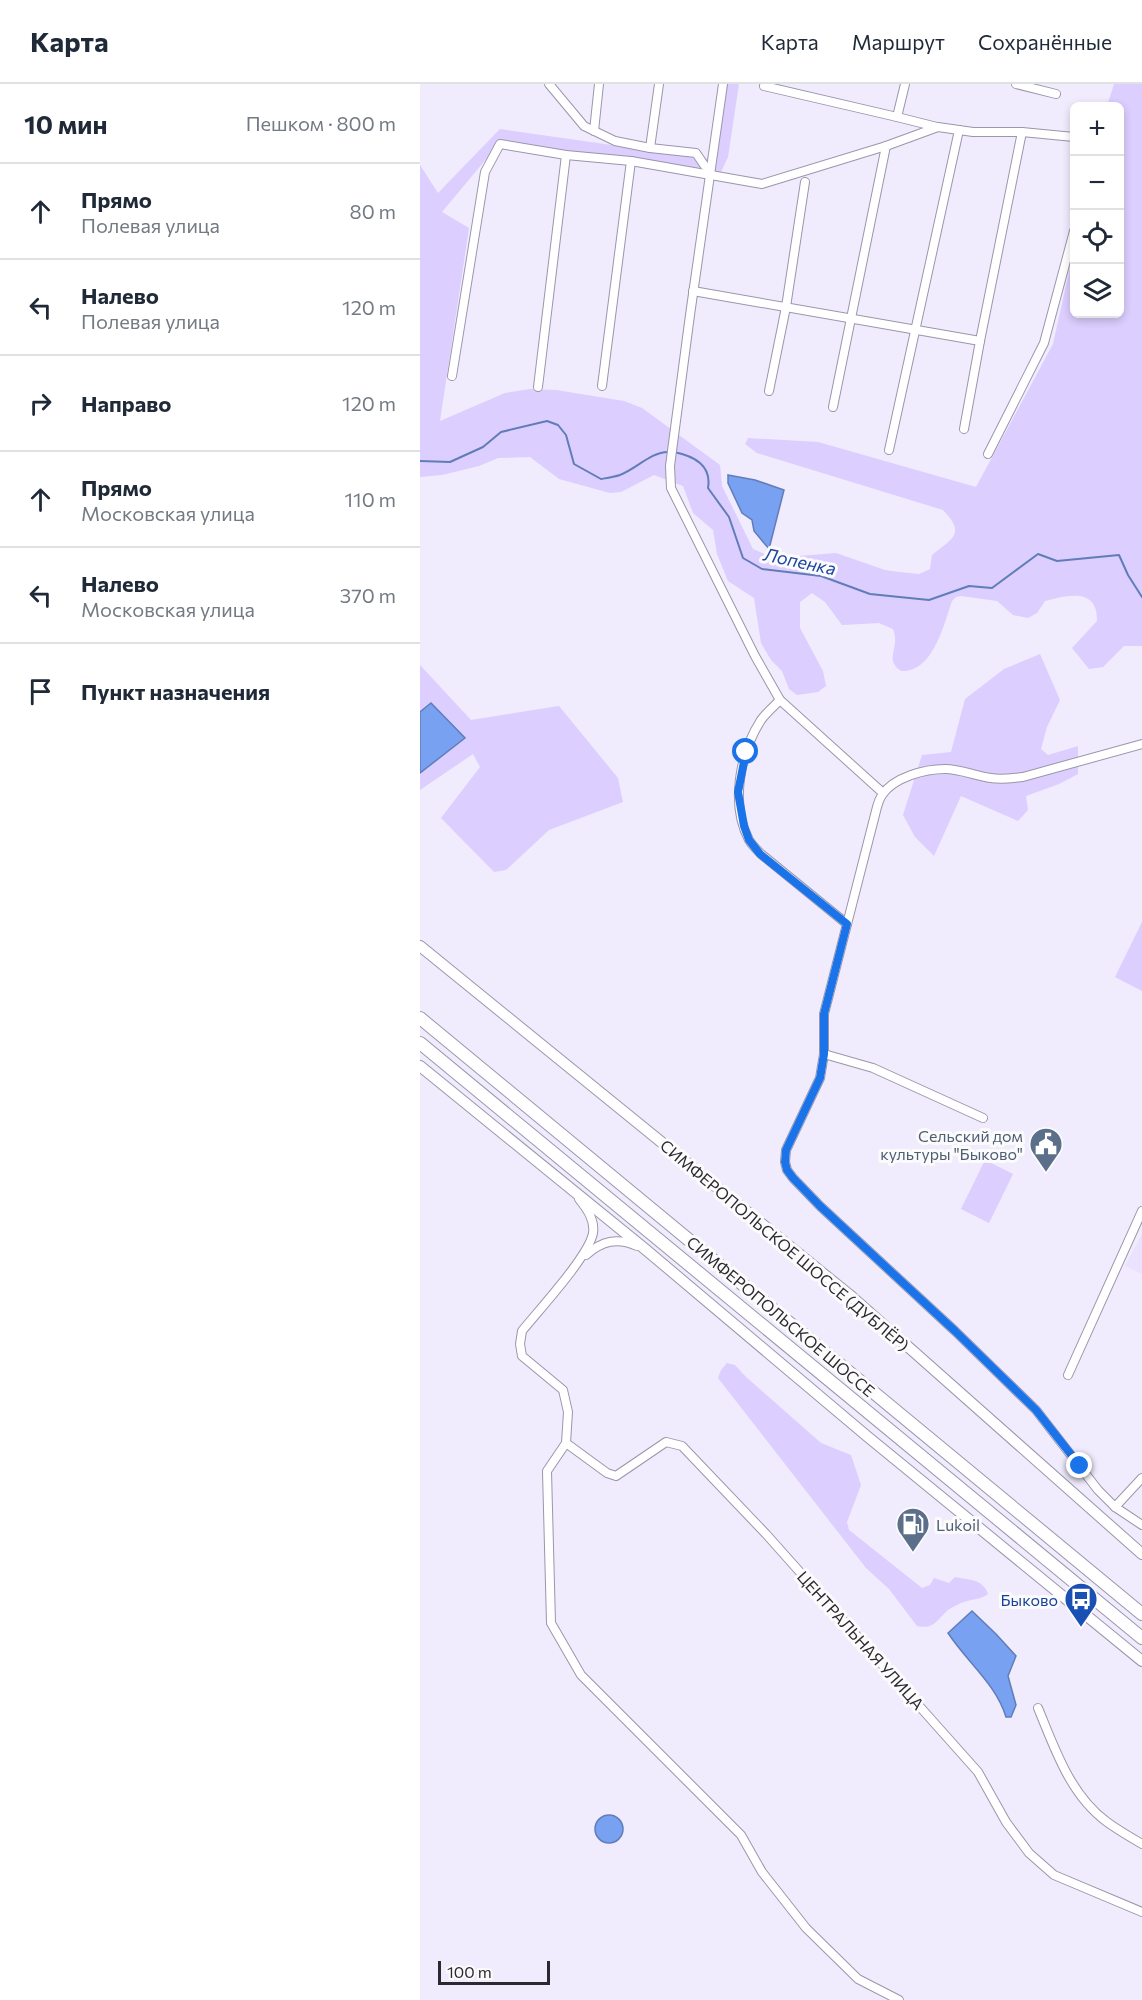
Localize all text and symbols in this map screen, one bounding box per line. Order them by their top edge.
text: Карта [30,24,109,58]
text: Карта [761,29,819,54]
text: Маршрут [852,29,945,54]
text: Сохранённые [978,29,1112,54]
map controls [1070,102,1124,318]
button: + [1070,102,1124,156]
text: 10 мин [24,108,107,139]
text: Пешком · 800 m [246,111,396,135]
button: − [1070,156,1124,210]
text: Прямо [81,186,152,213]
icon: ahead [24,195,57,228]
text: 80 m [350,199,396,223]
button: locate [1070,210,1124,264]
text: Полевая улица [81,213,220,237]
button: layers [1070,264,1124,318]
text: Налево [81,282,159,309]
icon: left [24,291,57,324]
text: 120 m [342,295,396,319]
text: Полевая улица [81,309,220,333]
icon: right [24,387,57,420]
text: Направо [81,390,171,417]
text: 120 m [342,391,396,415]
text: Прямо [81,474,152,501]
icon: ahead [24,483,57,516]
text: 110 m [345,487,396,511]
text: Московская улица [81,501,255,525]
water label: Лопенка [761,542,838,579]
text: Налево [81,570,159,597]
icon: left [24,579,57,612]
text: 370 m [340,583,396,607]
text: Московская улица [81,597,255,621]
icon: arrive [24,675,57,708]
text: Пункт назначения [81,678,270,705]
route start [732,738,758,764]
place label: Сельский дом культуры "Быково" [880,1126,1023,1163]
public building icon: Сельский дом культуры "Быково" [1028,1126,1064,1173]
street label: СИМФЕРОПОЛЬСКОЕ ШОССЕ (ДУБЛЁР) [657,1135,913,1355]
street label: СИМФЕРОПОЛЬСКОЕ ШОССЕ [683,1232,879,1400]
route end [1066,1452,1092,1478]
fuel station icon: Lukoil [895,1506,931,1553]
place label: Lukoil [936,1515,980,1534]
street label: ЦЕНТРАЛЬНАЯ УЛИЦА [794,1567,928,1713]
bus stop icon: Быково [1063,1581,1099,1628]
place label: Быково [1001,1590,1058,1609]
scale bar [438,1958,550,1986]
text: 100 m [447,1962,492,1981]

